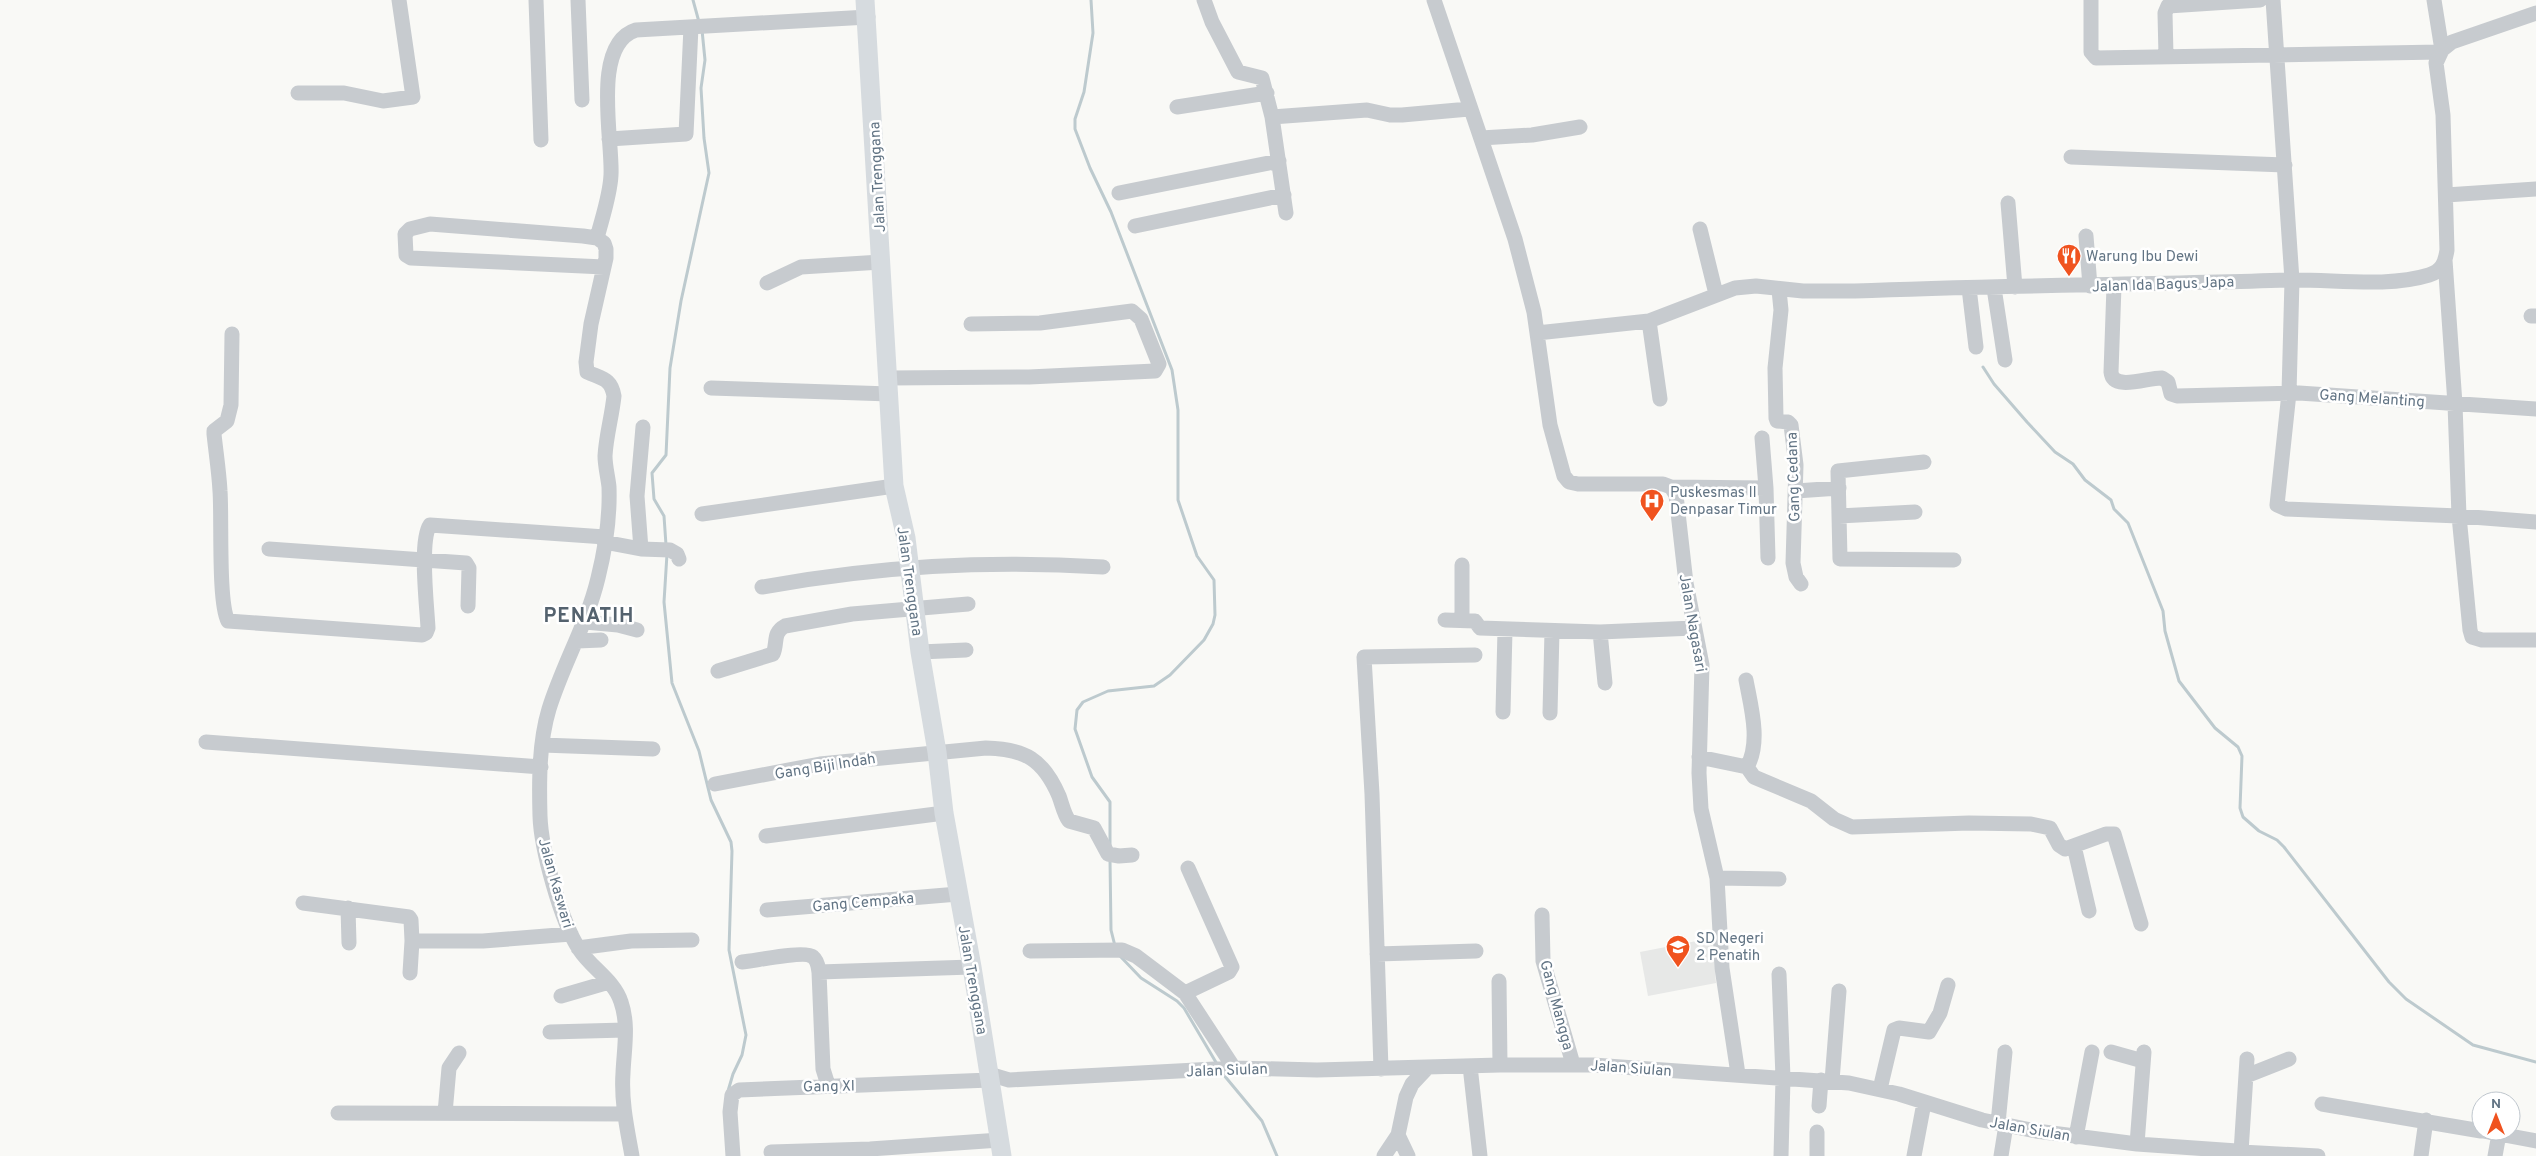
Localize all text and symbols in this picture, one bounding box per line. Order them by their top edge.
street label: Jalan Trenggana [866,121,891,233]
restaurant icon: Warung Ibu Dewi [2056,243,2082,277]
place label: Warung Ibu Dewi [2086,248,2198,267]
street label: Jalan Ida Bagus Japa [2091,274,2235,297]
street label: Gang Melanting [2318,386,2425,413]
street label: Gang Cedana [1783,432,1806,522]
place label: Puskesmas II Denpasar Timur [1670,484,1777,520]
hospital icon: Puskesmas II Denpasar Timur [1639,488,1665,522]
street label: Jalan Trenggana [891,525,926,637]
street label: Jalan Nagasari [1674,573,1710,674]
district label: PENATIH [544,604,634,630]
street label: Gang Biji Indah [773,750,877,785]
street label: Jalan Kaswari [533,836,576,931]
street label: Gang Cempaka [811,890,915,917]
street label: Jalan Trenggana [953,924,990,1036]
place label: SD Negeri 2 Penatih [1696,930,1764,966]
school or university icon: SD Negeri 2 Penatih [1665,934,1691,968]
street label: Gang Mangga [1534,958,1577,1052]
street label: Jalan Siulan [1589,1057,1672,1082]
street label: Jalan Siulan [1186,1061,1268,1082]
street label: Gang XI [803,1078,855,1097]
north arrow [2471,1091,2521,1141]
text: N [2491,1096,2501,1113]
street label: Jalan Siulan [1988,1114,2072,1147]

